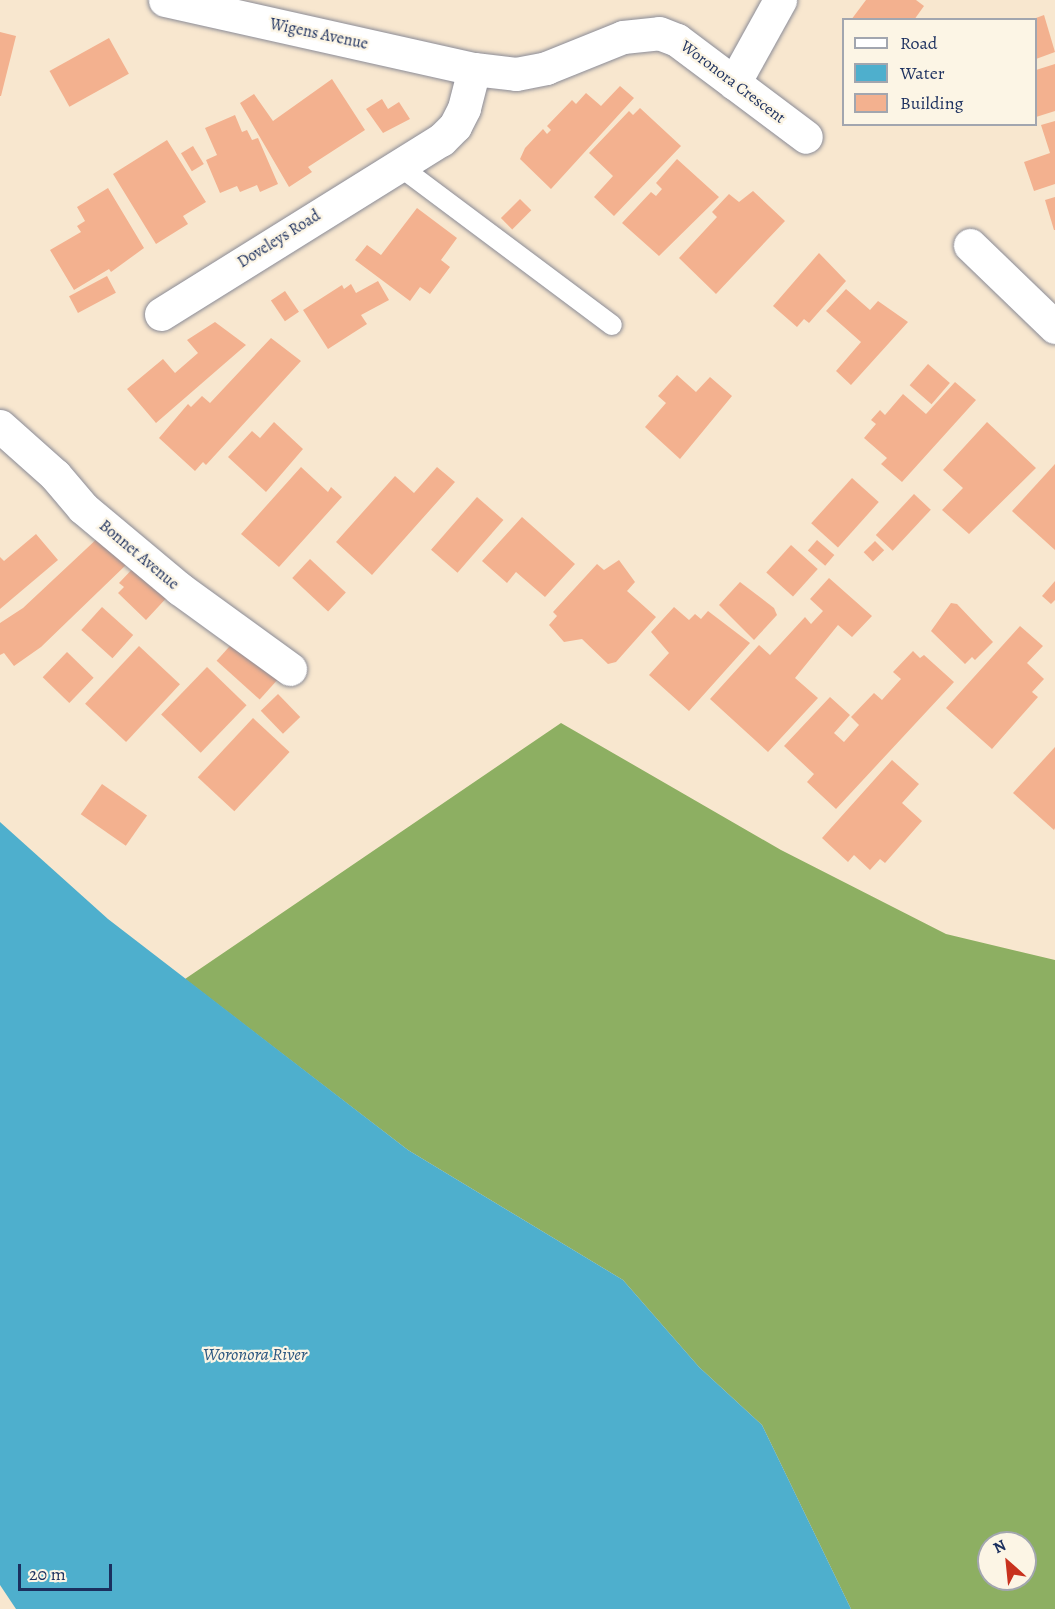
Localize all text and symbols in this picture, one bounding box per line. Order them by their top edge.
street label: Wigens Avenue [268,14,370,54]
legend [842,18,1037,126]
text: Road [900,31,937,55]
street label: Woronora Crescent [677,36,789,128]
text: Water [900,61,945,85]
text: Building [900,91,964,115]
street label: Doveleys Road [234,206,324,272]
street label: Bonnet Avenue [95,516,183,594]
water label: Woronora River [203,1343,307,1365]
north arrow [977,1531,1037,1591]
text: N [990,1534,1010,1559]
scale bar [21,1552,116,1590]
text: 20 m [29,1562,66,1586]

